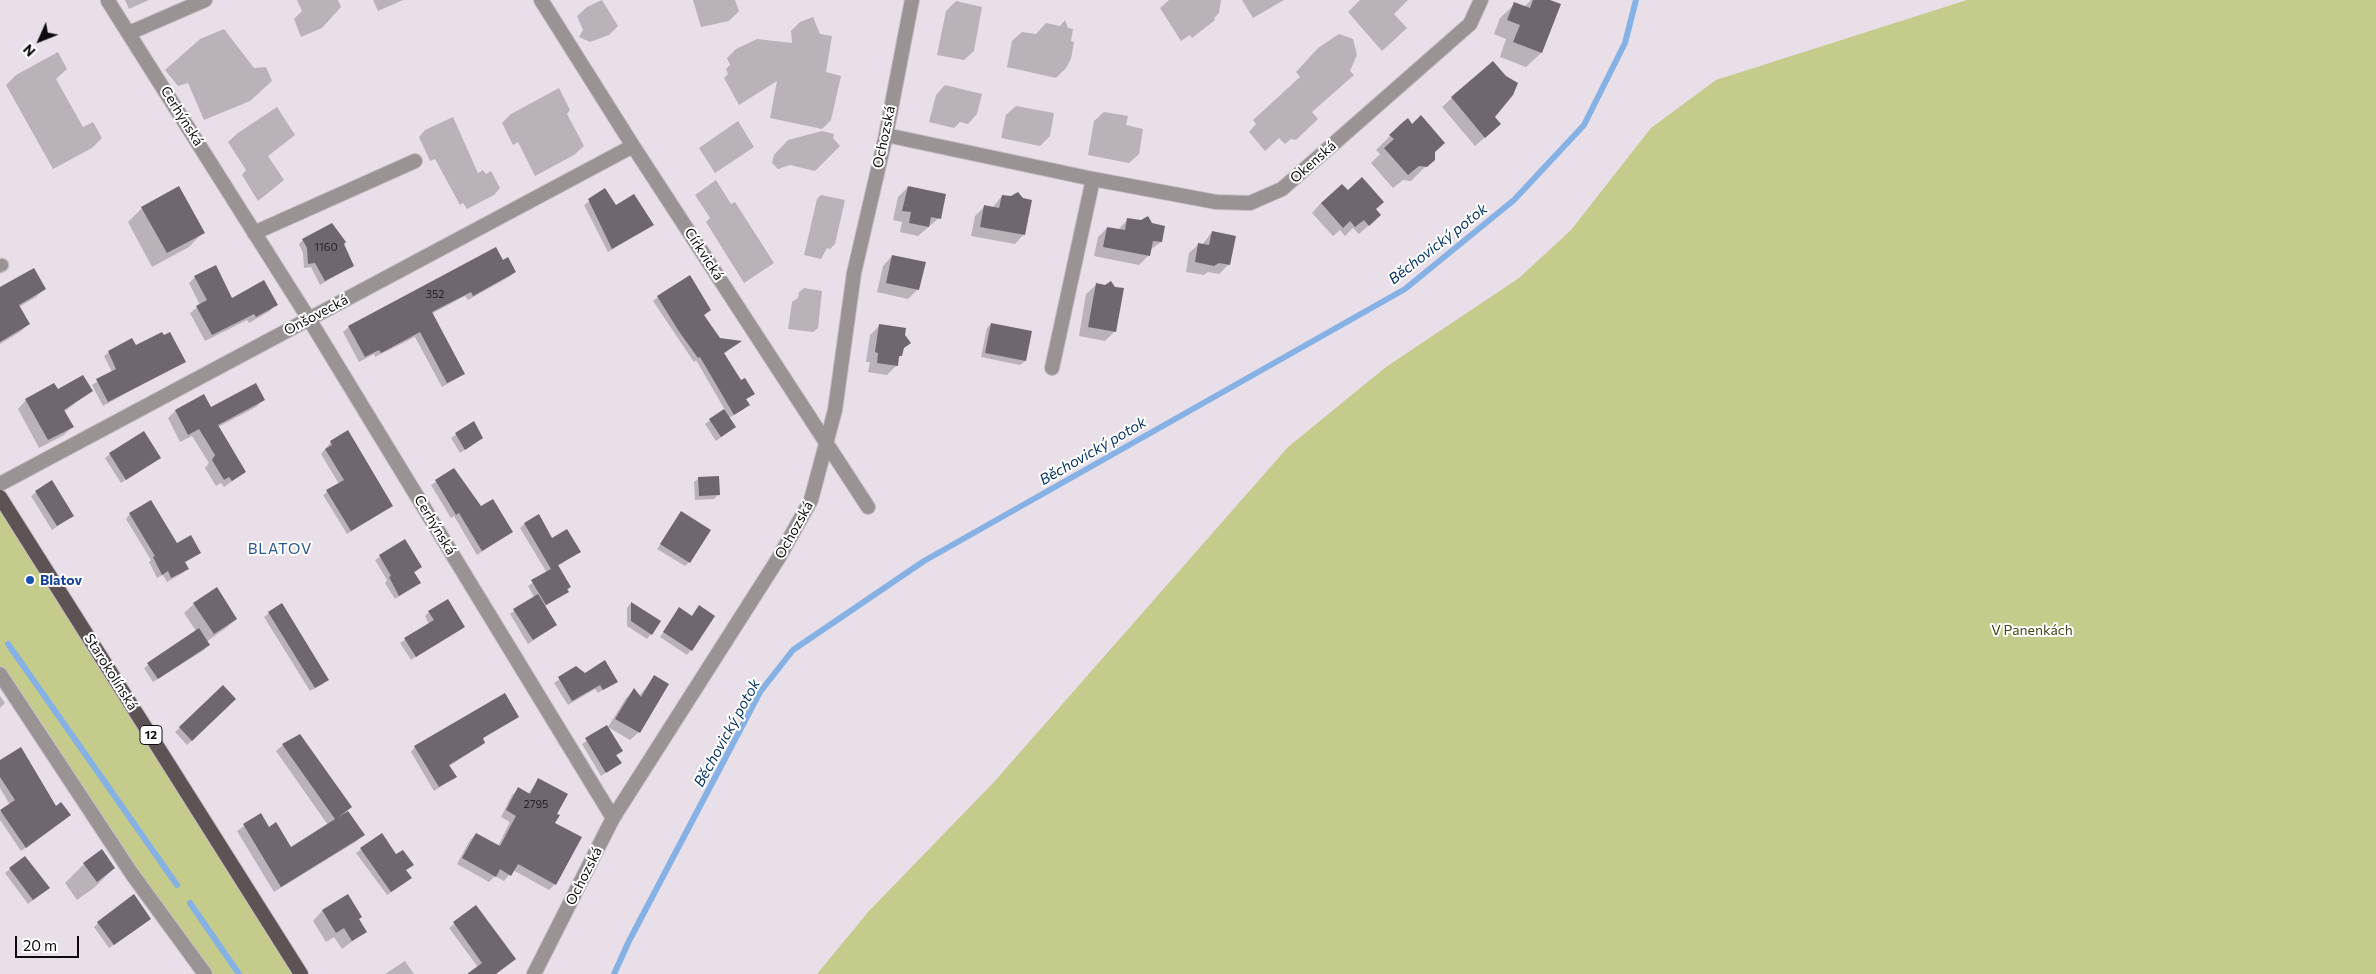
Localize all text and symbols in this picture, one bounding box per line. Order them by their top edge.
north arrow [15,15,65,65]
text: N [19,41,39,60]
street label: Cerhýnská [157,83,207,149]
street label: Ochozská [869,104,899,170]
street label: Okenská [1287,138,1339,186]
water label: Běchovický potok [1385,200,1491,288]
street label: Církvická [681,225,727,283]
house number: 1160 [314,240,338,254]
house number: 352 [426,287,444,301]
street label: Onšovecká [281,291,351,339]
water label: Běchovický potok [1036,413,1150,489]
street label: Cerhýnská [411,492,459,558]
street label: Ochozská [771,498,817,562]
district label: BLATOV [247,540,313,558]
place label: Blatov [40,572,82,588]
marker: Blatov [24,574,36,586]
park label: V Panenkách [1991,622,2073,638]
street label: Starokolínská [81,631,141,713]
water label: Běchovický potok [690,676,764,790]
road number: 12 [140,726,162,744]
house number: 2795 [524,797,548,811]
street label: Ochozská [562,844,606,908]
scale bar [18,926,81,958]
text: 20 m [23,936,57,954]

